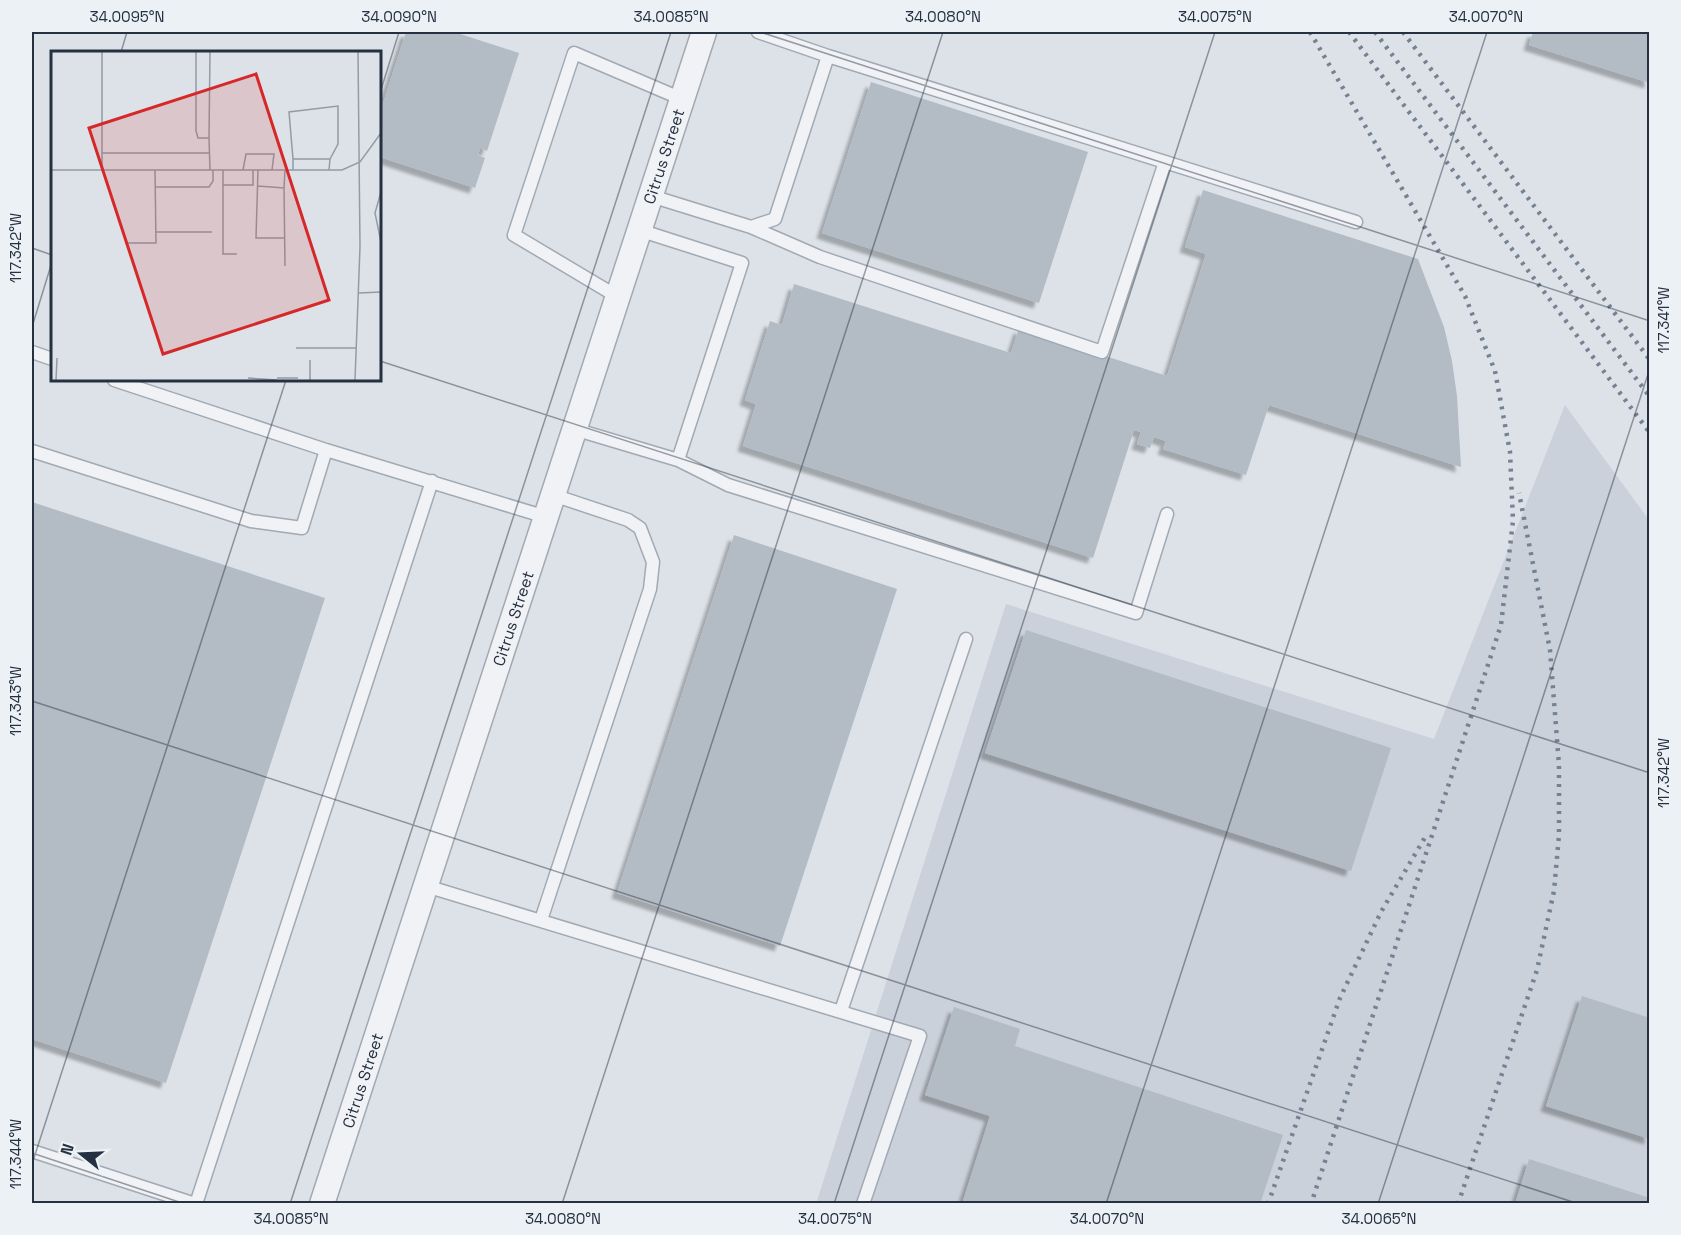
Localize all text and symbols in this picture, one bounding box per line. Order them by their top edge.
text: 34.0095°N [89,7,165,26]
text: 34.0090°N [361,7,437,26]
text: 34.0085°N [633,7,709,26]
text: 34.0080°N [905,7,981,26]
text: 34.0075°N [1178,7,1252,26]
text: 34.0070°N [1449,7,1523,26]
inset map [51,51,381,381]
street label: Citrus Street [639,106,689,207]
text: 117.342°W [6,213,25,283]
text: 117.341°W [1654,287,1673,354]
street label: Citrus Street [488,568,539,669]
text: 117.343°W [6,666,25,736]
text: 117.342°W [1654,738,1673,808]
street label: Citrus Street [337,1030,388,1131]
text: 117.344°W [6,1119,25,1189]
north arrow [51,1124,111,1184]
text: N [56,1141,79,1158]
text: 34.0085°N [253,1209,329,1228]
text: 34.0080°N [525,1209,601,1228]
text: 34.0075°N [798,1209,872,1228]
text: 34.0070°N [1070,1209,1144,1228]
text: 34.0065°N [1341,1209,1417,1228]

